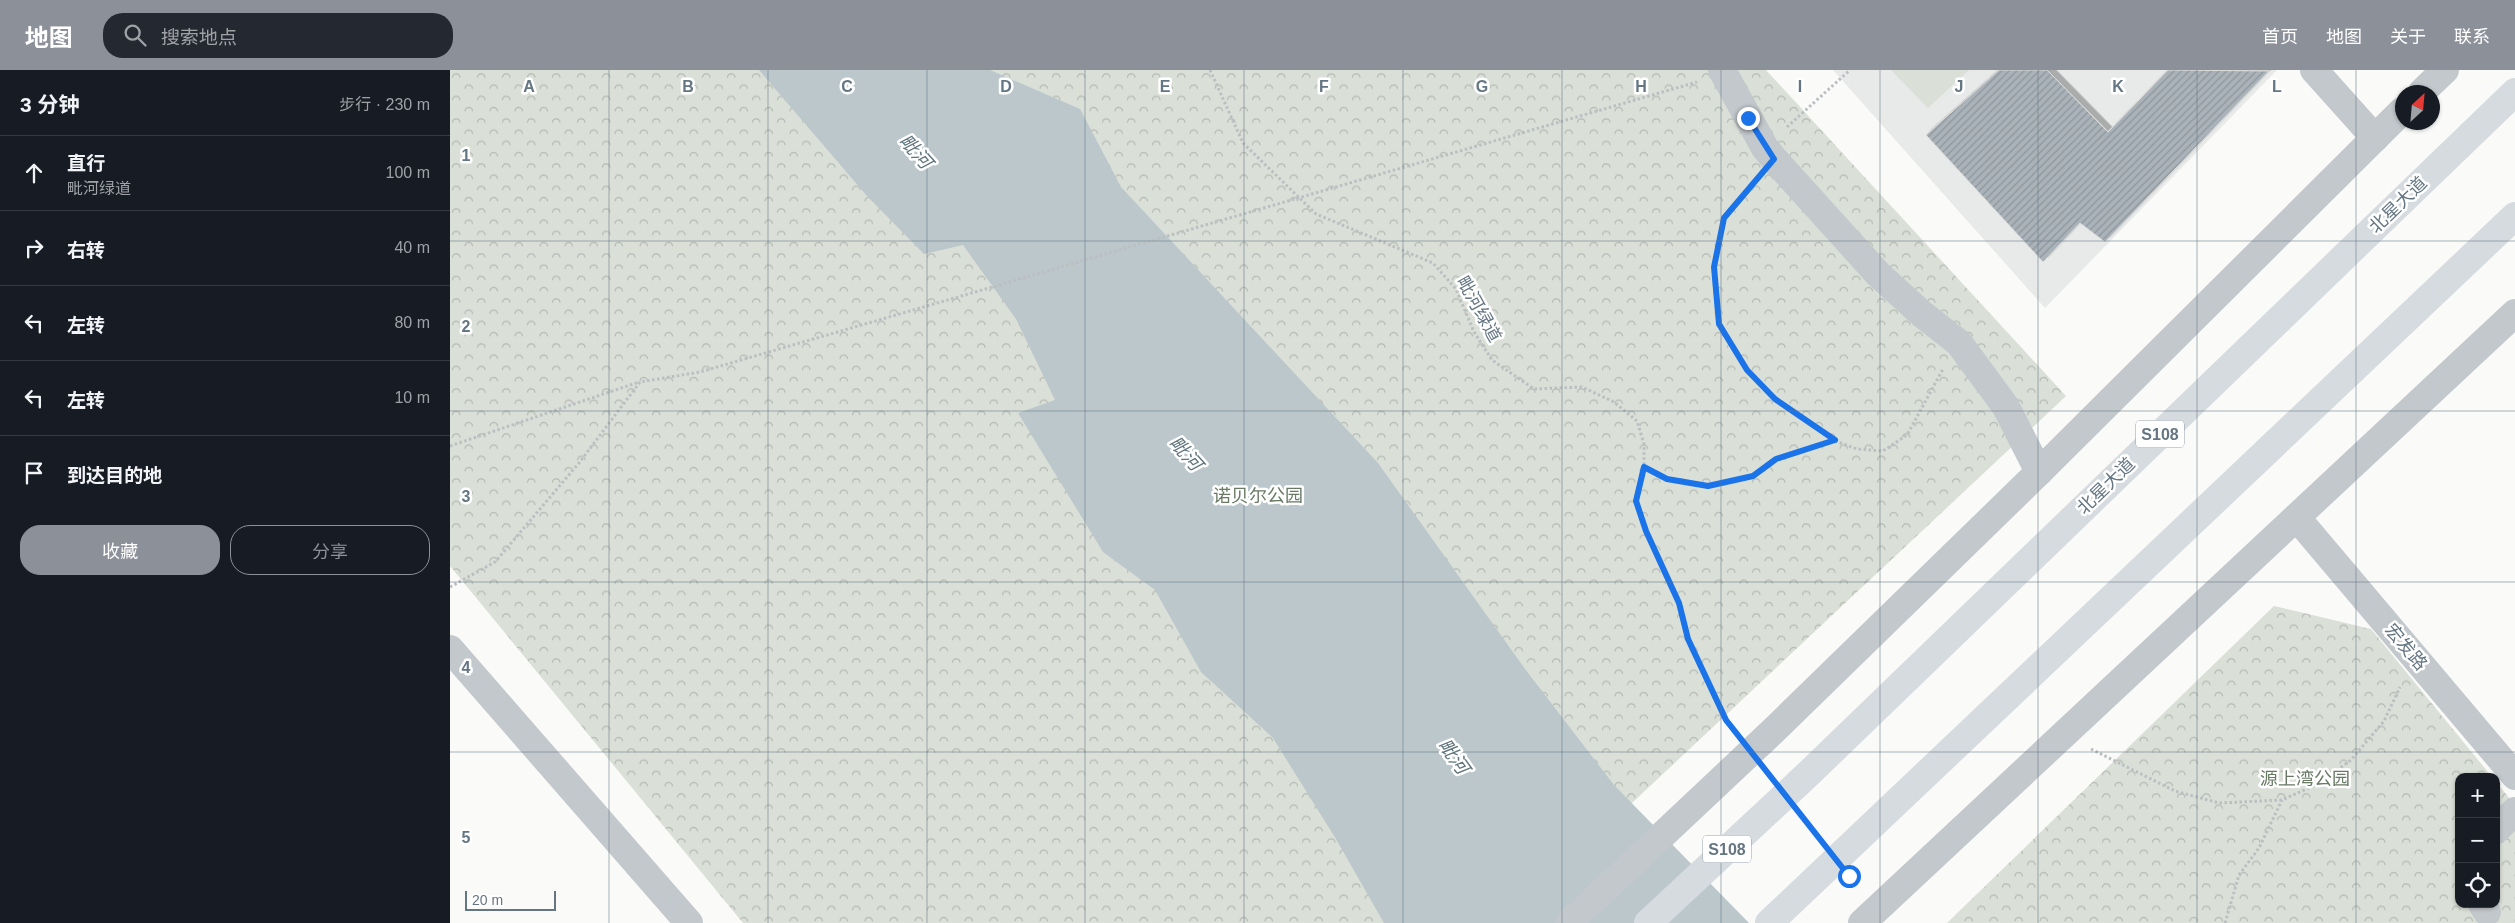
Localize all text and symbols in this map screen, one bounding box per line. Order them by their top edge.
search box [103,13,453,58]
icon: search [121,21,149,49]
text: 地图 [25,24,73,51]
text: 搜索地点 [161,27,237,48]
text: 首页 [2262,27,2298,47]
text: 地图 [2326,27,2362,47]
text: 关于 [2390,27,2426,47]
text: 联系 [2454,27,2490,47]
text: A [523,78,535,95]
text: B [682,78,694,95]
text: C [841,78,853,95]
text: D [1000,78,1012,95]
text: E [1160,78,1171,95]
text: F [1319,78,1329,95]
text: G [1476,78,1488,95]
text: H [1635,78,1647,95]
text: I [1798,78,1802,95]
text: J [1955,78,1963,95]
text: K [2112,78,2124,95]
text: L [2272,78,2282,95]
north arrow [2395,85,2440,130]
text: 3 分钟 [20,93,80,116]
text: 步行 · 230 m [339,96,430,113]
route end [1737,107,1760,130]
water label: 毗河 [895,130,939,175]
text: 1 [462,147,471,164]
text: 直行 [67,153,105,174]
icon: ahead [20,159,48,187]
text: 100 m [386,164,430,181]
street label: 北星大道 [2365,173,2431,237]
text: 毗河绿道 [67,180,131,197]
icon: right [20,234,48,262]
text: 40 m [394,239,430,256]
text: 右转 [67,240,105,261]
street label: 毗河绿道 [1453,273,1505,345]
icon: left [20,309,48,337]
text: 80 m [394,314,430,331]
text: 左转 [67,315,105,336]
text: 2 [462,318,471,335]
icon: left [20,384,48,412]
text: 10 m [394,389,430,406]
text: 左转 [67,390,105,411]
road number: S108 [2136,420,2184,448]
water label: 毗河 [1165,432,1209,477]
street label: 北星大道 [2073,454,2139,518]
icon: arrive [20,459,48,487]
text: 到达目的地 [67,465,162,486]
park label: 诺贝尔公园 [1213,486,1303,506]
text: 3 [462,488,471,505]
button: 收藏 [20,525,220,575]
button: 分享 [230,525,430,575]
street label: 宏发路 [2381,620,2431,674]
text: 4 [462,659,471,676]
water label: 毗河 [1434,735,1476,781]
park label: 源上湾公园 [2260,769,2350,789]
map controls [2455,773,2500,908]
button: + [2455,773,2500,818]
button: − [2455,818,2500,863]
text: 5 [462,829,471,846]
road number: S108 [1703,836,1751,862]
button: locate [2455,863,2500,908]
route start [1838,865,1861,888]
scale bar [465,888,556,911]
text: 20 m [472,892,503,908]

